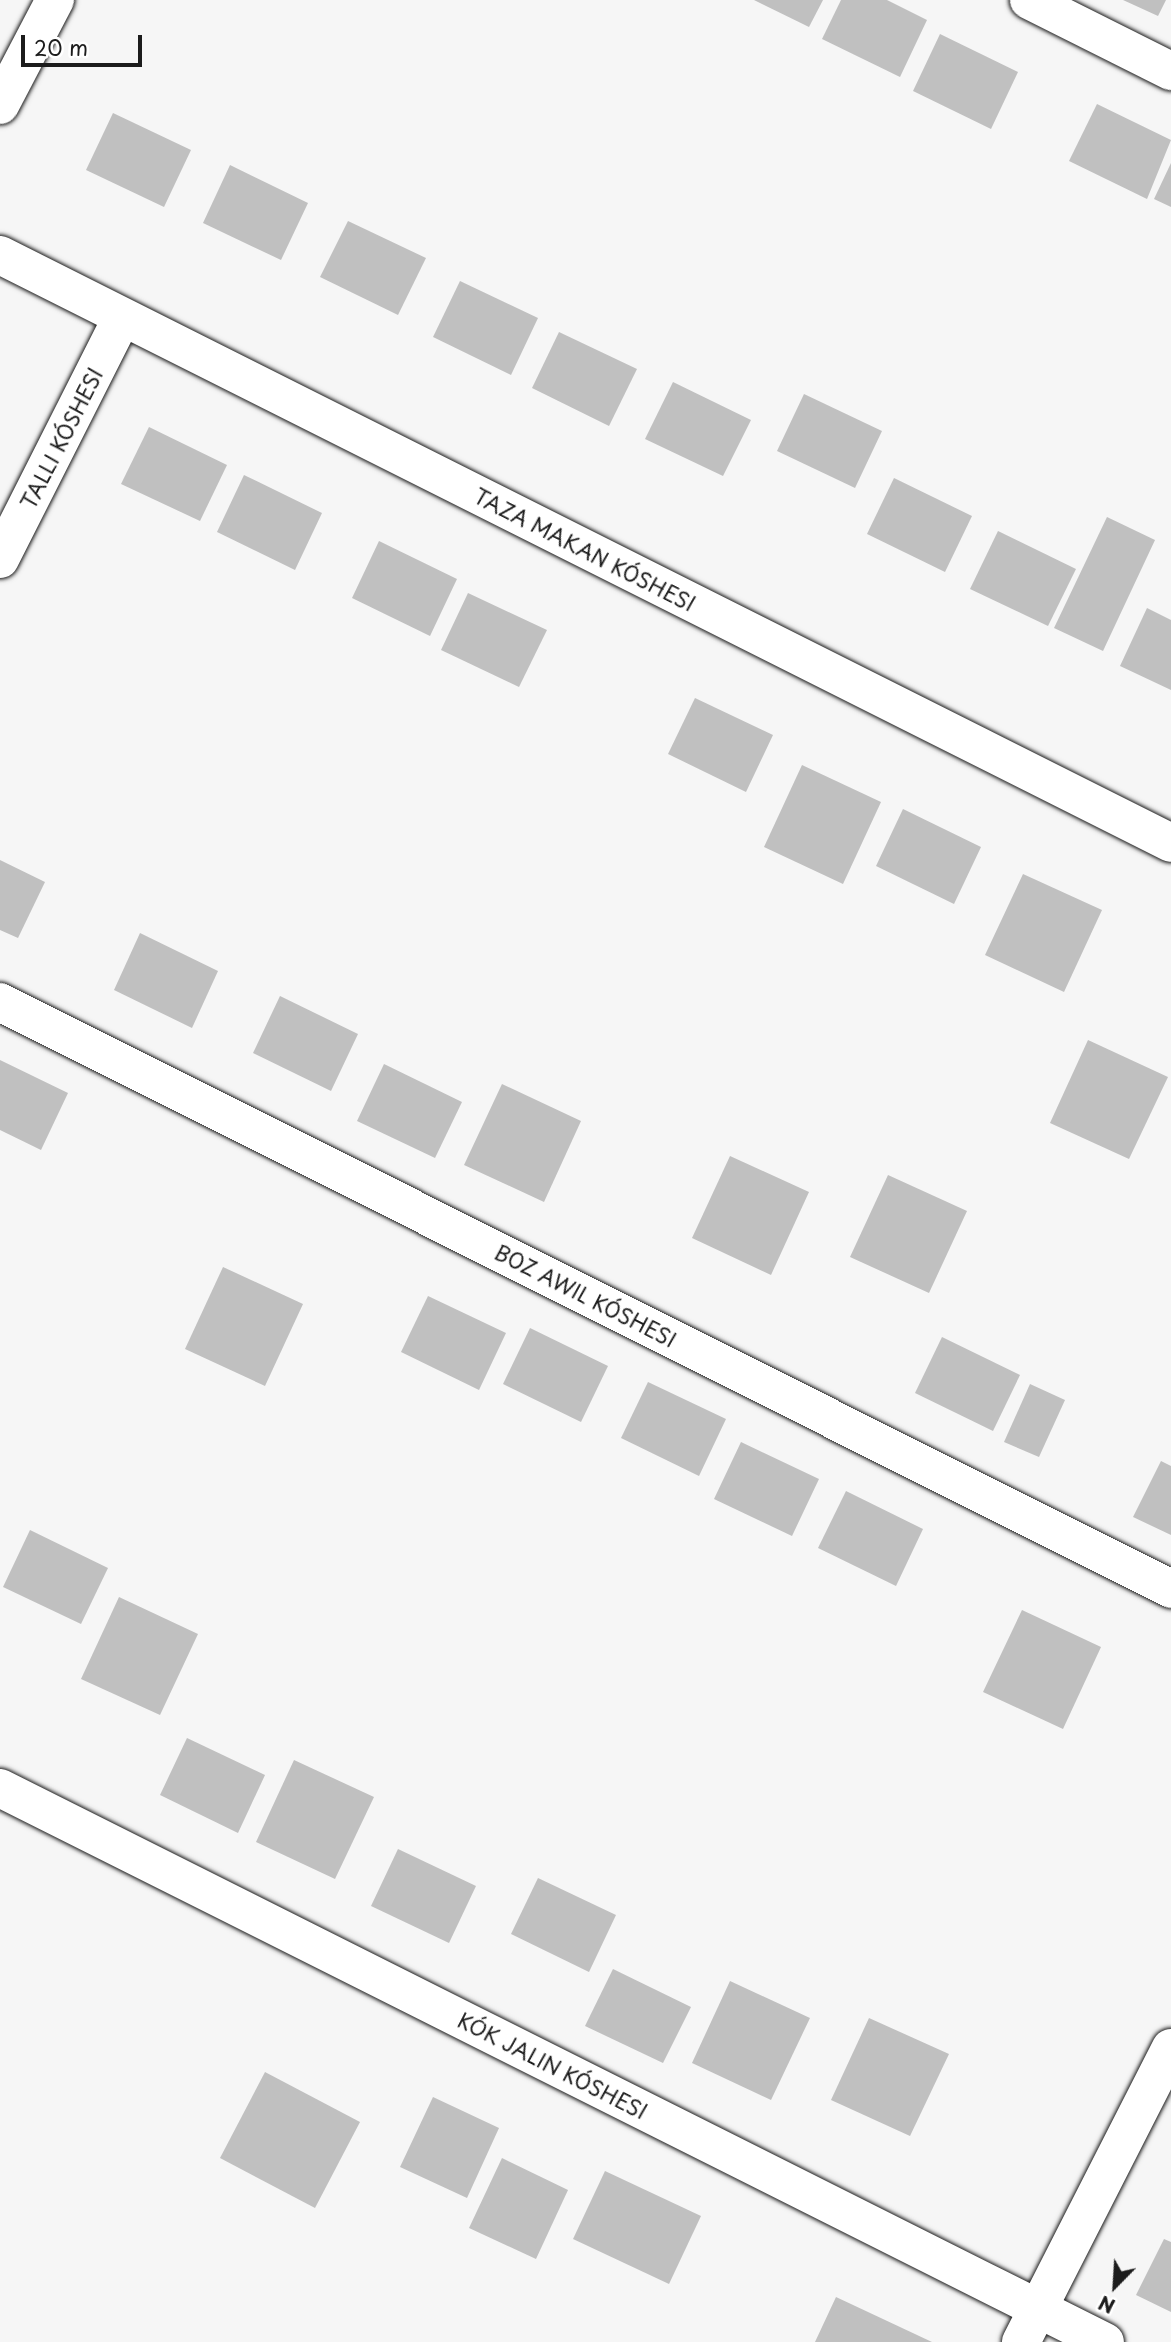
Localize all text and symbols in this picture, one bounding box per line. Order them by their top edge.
scale bar [24,21,145,65]
text: 20 m [34,31,88,63]
street label: TALLI KÓSHESI [14,362,108,514]
street label: TAZA MAKAN KÓSHESI [470,482,700,616]
street label: BOZ AWIL KÓSHESI [489,1237,683,1353]
street label: KÓK JALIN KÓSHESI [453,2006,653,2124]
north arrow [1080,2251,1150,2321]
text: N [1094,2289,1119,2321]

